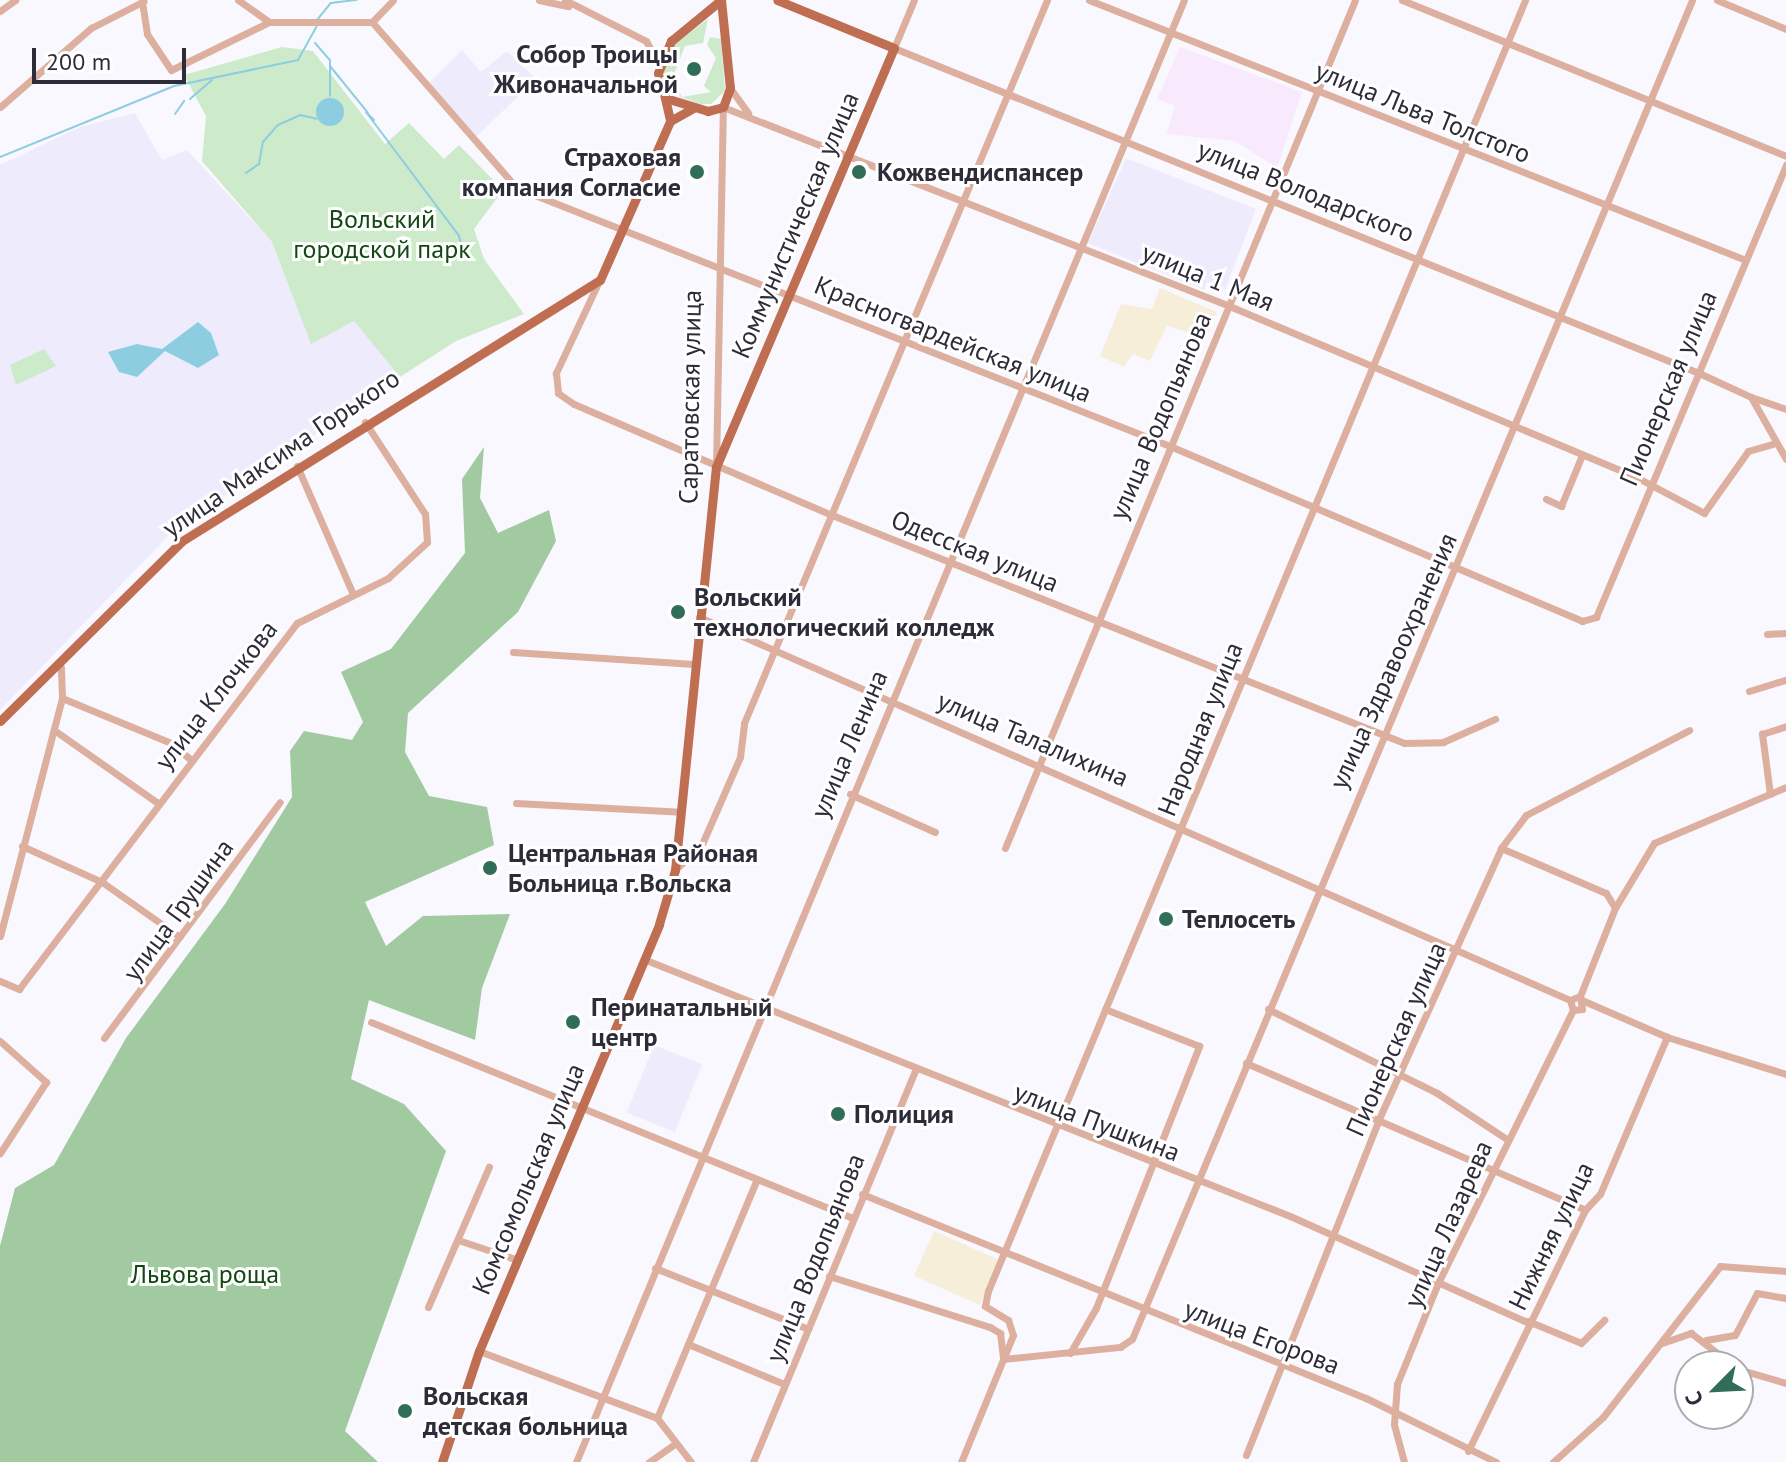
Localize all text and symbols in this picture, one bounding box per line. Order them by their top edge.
scale bar [36,32,190,82]
place label: Собор Троицы Живоначальной [494,38,678,100]
text: 200 m [46,46,111,77]
street label: улица Льва Толстого [1310,54,1536,170]
marker: Собор Троицы Живоначальной [685,60,703,78]
street label: Коммунистическая улица [725,87,865,363]
street label: улица Володарского [1193,133,1419,249]
place label: Страховая компания Согласие [461,141,681,202]
place label: Кожвендиспансер [877,156,1083,188]
marker: Кожвендиспансер [848,161,870,183]
marker: Страховая компания Согласие [688,163,706,181]
park label: Вольский городской парк [293,203,471,264]
street label: улица 1 Мая [1137,236,1279,318]
street label: Красногвардейская улица [810,269,1096,409]
street label: Пионерская улица [1613,286,1723,490]
street label: Саратовская улица [673,290,707,504]
street label: улица Водопьянова [1102,308,1218,524]
street label: улица Максима Горького [157,362,405,544]
street label: Одесская улица [887,503,1063,599]
street label: улица Здравоохранения [1322,528,1464,794]
place label: Вольский технологический колледж [694,581,994,642]
marker: Вольский технологический колледж [669,603,687,621]
street label: улица Клочкова [148,614,284,776]
street label: Народная улица [1151,638,1249,820]
street label: улица Ленина [804,665,894,823]
street label: улица Талалихина [932,685,1134,793]
street label: улица Грушина [116,833,240,987]
place label: Центральная Районая Больница г.Вольска [508,837,758,898]
marker: Центральная Районая Больница г.Вольска [479,857,501,879]
place label: Теплосеть [1182,903,1295,935]
marker: Теплосеть [1157,910,1175,928]
street label: Пионерская улица [1339,937,1453,1141]
place label: Перинатальный центр [591,991,772,1052]
marker: Перинатальный центр [562,1011,584,1033]
street label: Комсомольская улица [465,1059,591,1299]
street label: улица Пушкина [1010,1076,1184,1168]
place label: Полиция [854,1098,954,1130]
marker: Полиция [829,1105,847,1123]
street label: улица Лазарева [1397,1136,1499,1312]
street label: улица Водопьянова [759,1149,871,1367]
street label: Нижняя улица [1502,1157,1600,1315]
park label: Львова роща [131,1258,279,1290]
street label: улица Егорова [1180,1293,1344,1381]
north arrow [1674,1350,1754,1430]
place label: Вольская детская больница [423,1380,628,1442]
text: С [1679,1388,1709,1410]
marker: Вольская детская больница [394,1400,416,1422]

